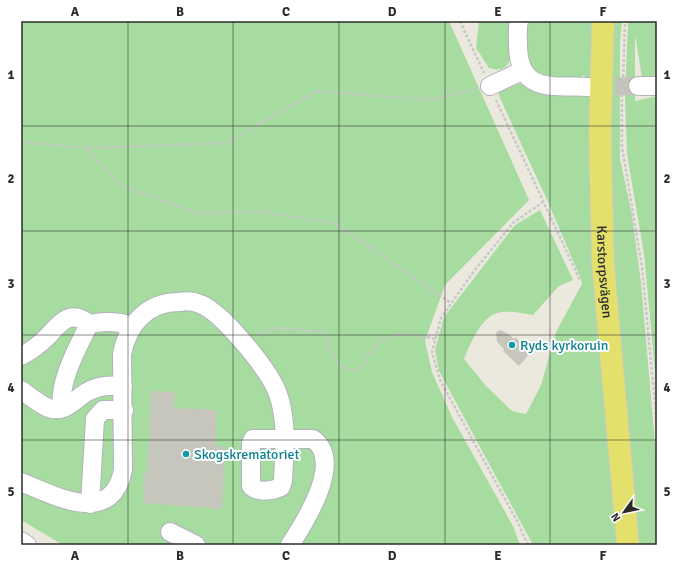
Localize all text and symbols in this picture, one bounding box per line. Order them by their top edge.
text: A [71,4,80,20]
text: B [176,4,184,20]
text: C [282,4,290,20]
text: D [388,4,397,20]
text: E [494,4,502,20]
text: F [600,4,607,20]
text: 1 [7,67,15,83]
text: 1 [663,67,671,83]
text: 2 [7,171,15,187]
text: 2 [663,171,671,187]
street label: Karstorpsvägen [593,225,616,319]
text: 3 [7,276,15,292]
text: 3 [663,276,671,292]
place label: Ryds kyrkoruin [520,337,608,354]
marker: Ryds kyrkoruin [507,340,517,350]
text: 4 [7,380,15,396]
text: 4 [663,380,671,396]
place label: Skogskrematoriet [194,446,300,463]
marker: Skogskrematoriet [181,449,191,459]
text: 5 [7,484,15,500]
text: 5 [663,484,671,500]
north arrow [604,492,644,532]
text: N [608,510,624,524]
text: A [71,548,80,564]
text: B [176,548,184,564]
text: C [282,548,290,564]
text: D [388,548,397,564]
text: E [494,548,502,564]
text: F [600,548,607,564]

